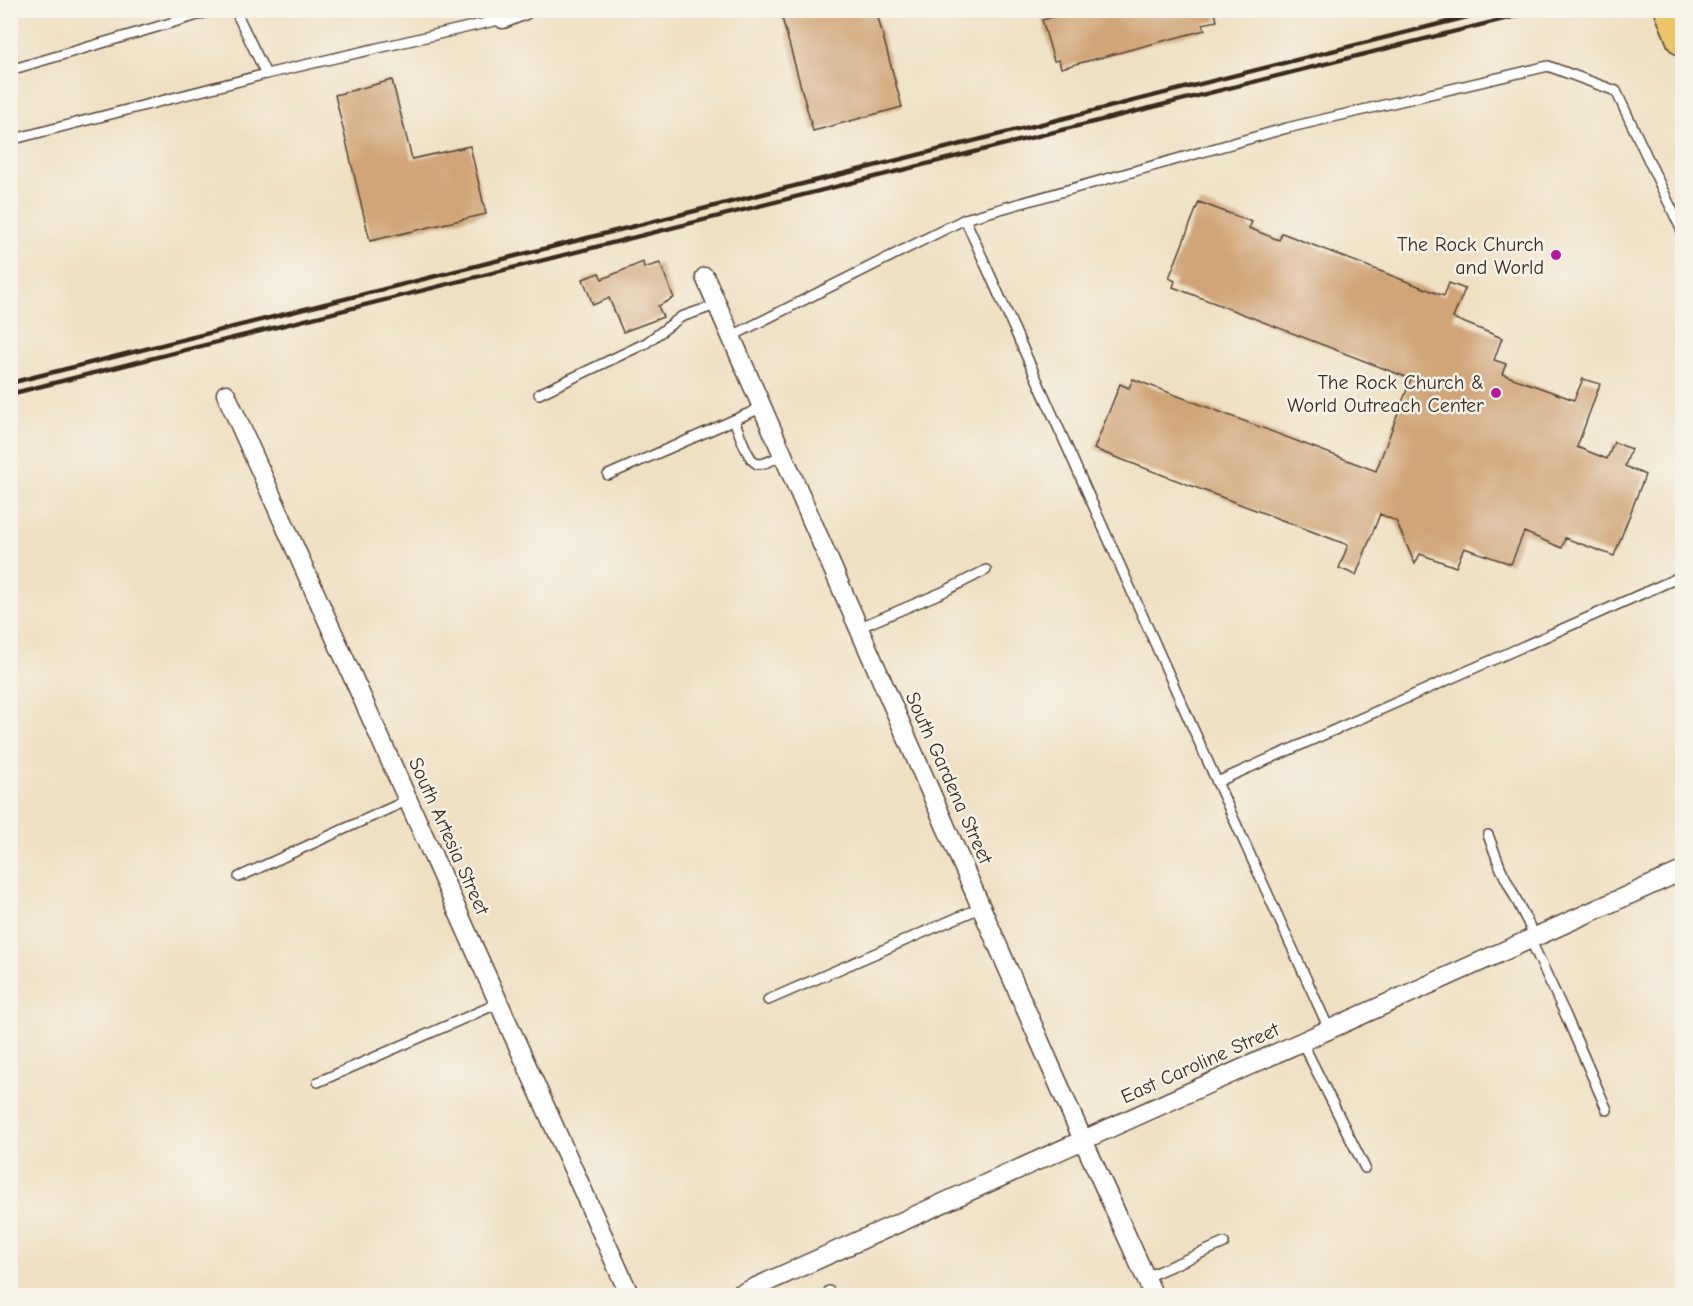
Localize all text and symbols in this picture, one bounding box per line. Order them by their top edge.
place label: The Rock Church and World [1397,233,1544,279]
marker: The Rock Church and World [1549,248,1563,262]
place label: The Rock Church & World Outreach Center [1287,371,1484,417]
marker: The Rock Church & World Outreach Center [1489,386,1503,400]
street label: South Gardena Street [901,688,998,869]
street label: South Artesia Street [404,754,495,919]
street label: East Caroline Street [1117,1017,1284,1108]

